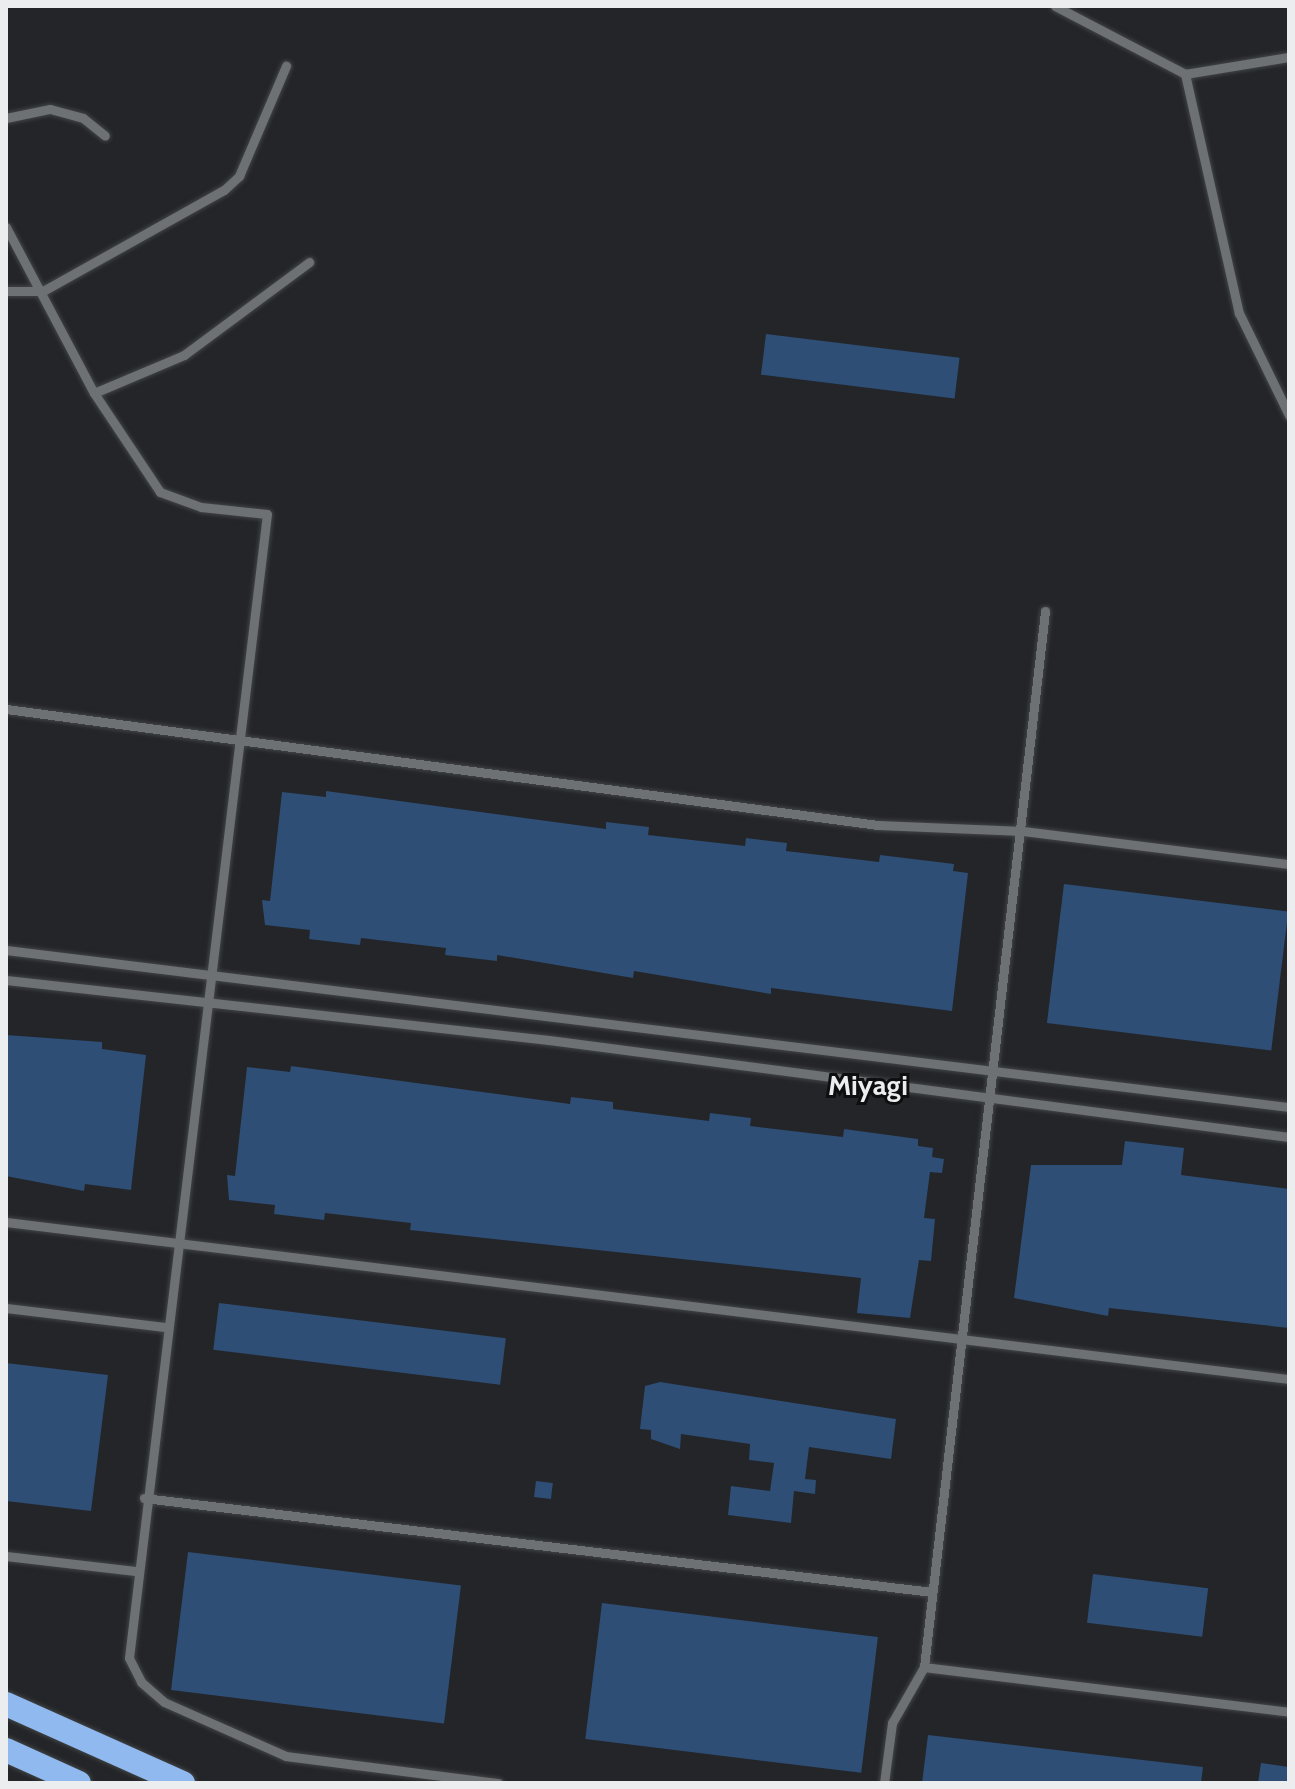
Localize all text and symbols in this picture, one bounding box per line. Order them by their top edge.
district label: Miyagi [828,1068,908,1102]

